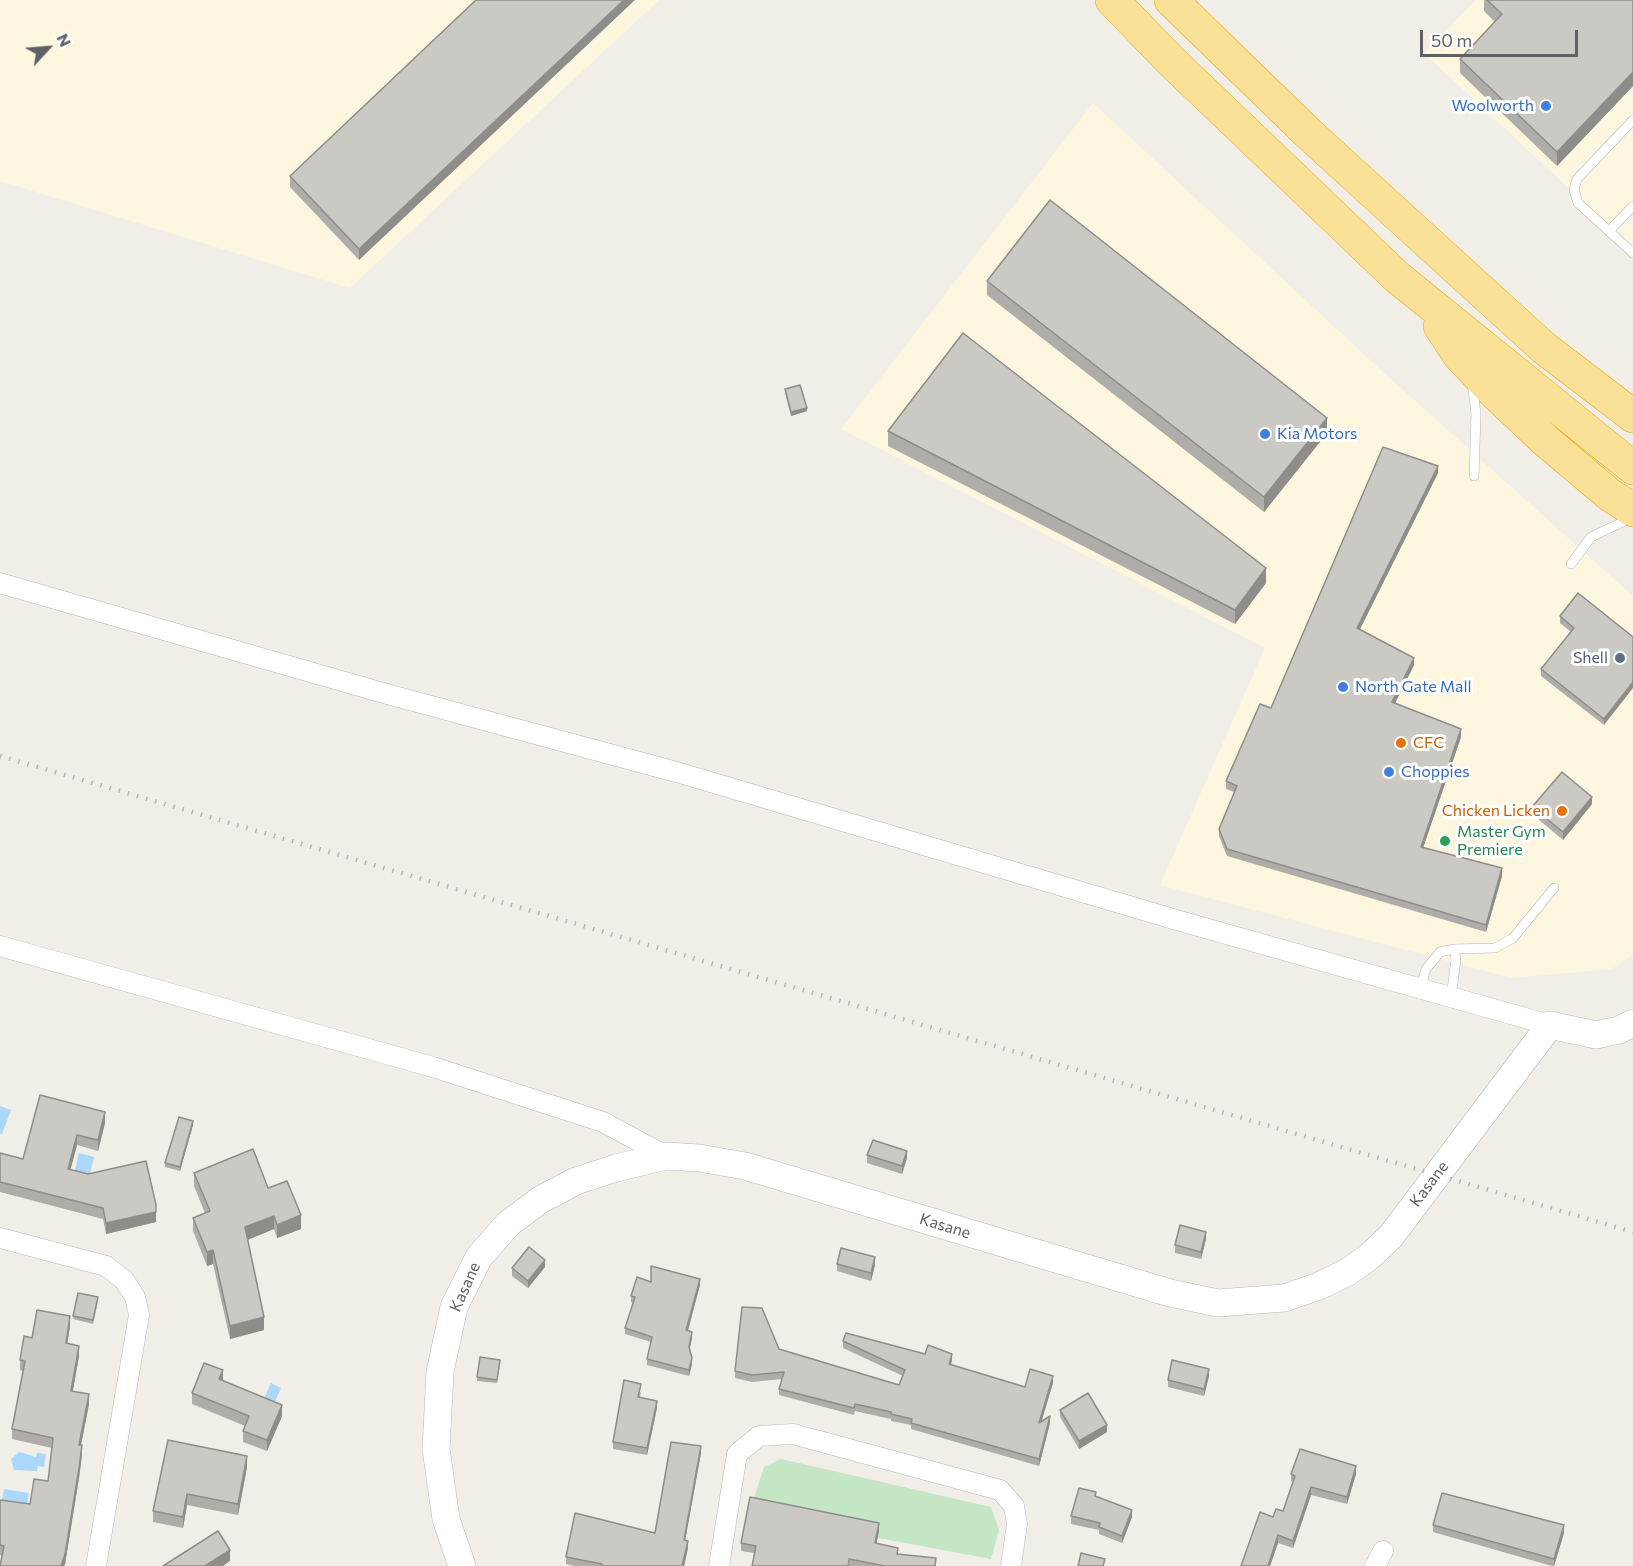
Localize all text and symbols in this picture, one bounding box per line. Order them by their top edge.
north arrow [18,18,78,78]
scale bar [1423,18,1580,56]
text: 50 m [1431,29,1472,51]
text: N [53,30,76,49]
place label: Woolworth [1451,96,1534,116]
marker: Woolworth [1539,99,1553,113]
place label: Kia Motors [1277,424,1357,444]
marker: Kia Motors [1258,427,1272,441]
place label: Shell [1573,648,1608,668]
marker: Shell [1613,651,1627,665]
place label: North Gate Mall [1355,677,1472,697]
marker: North Gate Mall [1336,680,1350,694]
place label: CFC [1413,733,1444,753]
marker: CFC [1394,736,1408,750]
place label: Choppies [1401,762,1469,782]
marker: Choppies [1382,765,1396,779]
place label: Chicken Licken [1442,801,1550,821]
marker: Chicken Licken [1555,804,1569,818]
place label: Master Gym Premiere [1457,822,1546,860]
marker: Master Gym Premiere [1438,834,1452,848]
street label: Kasane [1406,1157,1452,1211]
street label: Kasane [917,1209,973,1243]
street label: Kasane [446,1259,484,1315]

